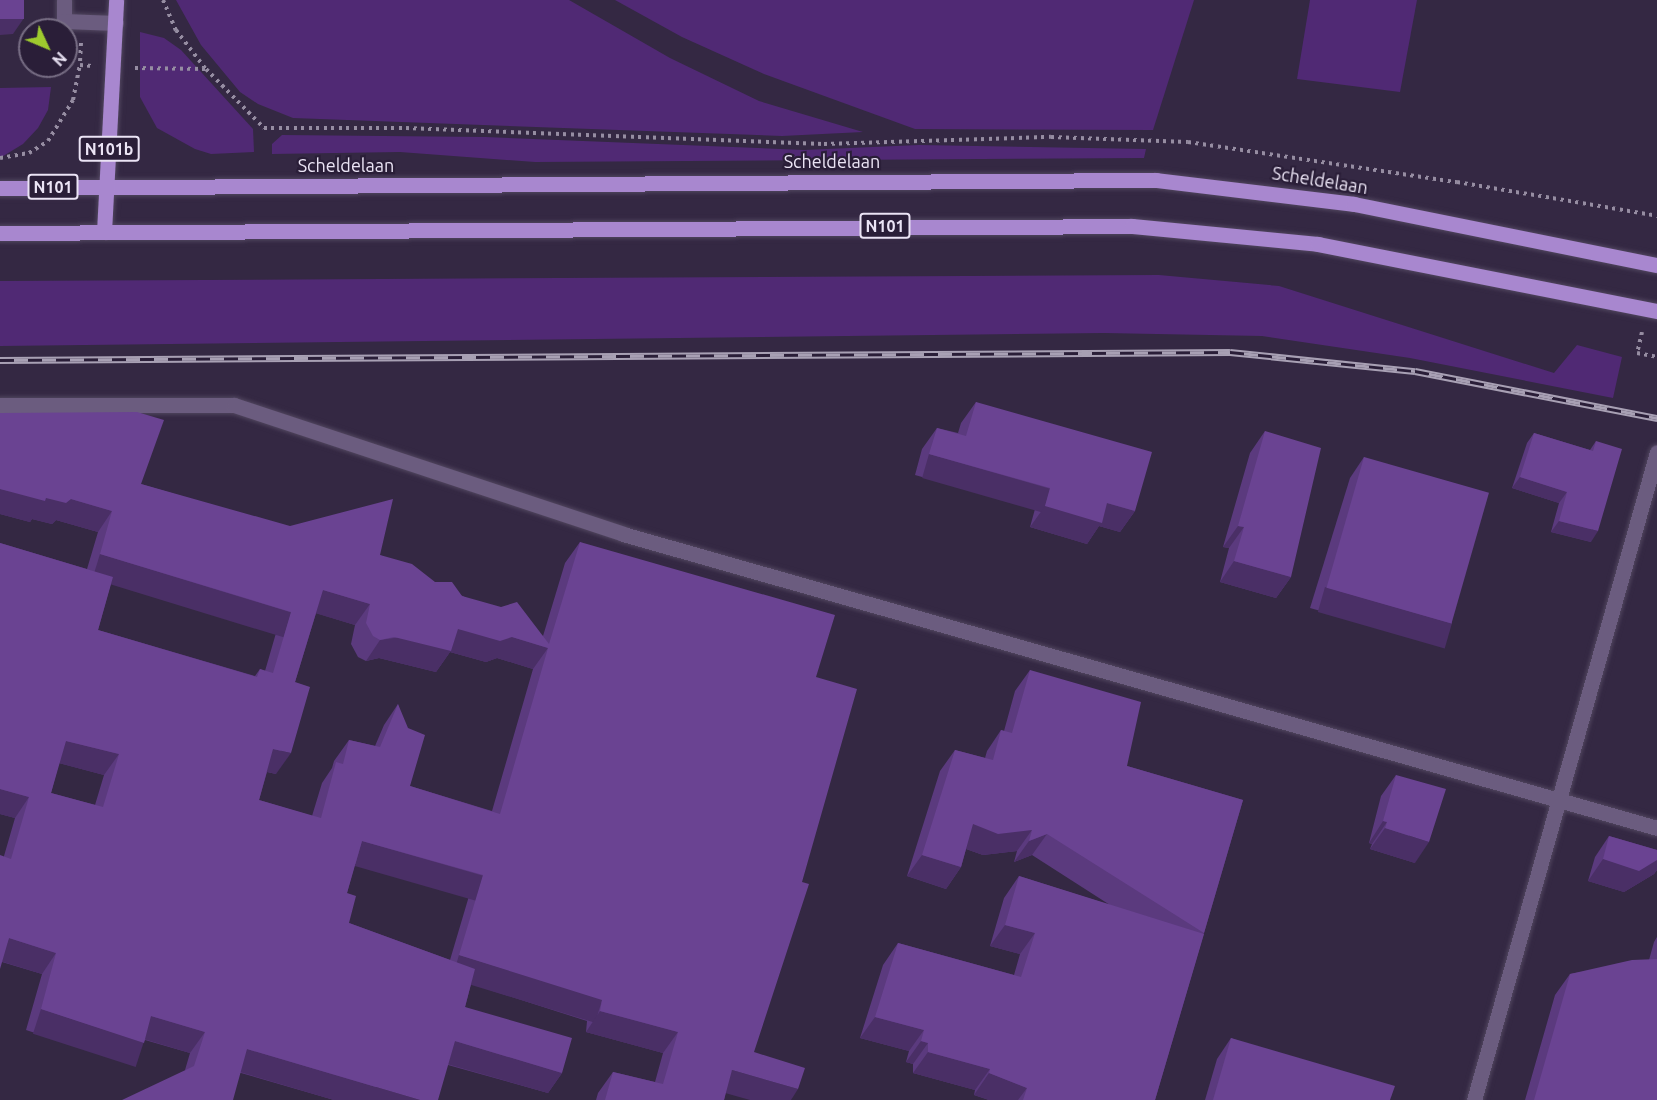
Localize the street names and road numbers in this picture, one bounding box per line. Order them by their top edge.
road number: N101b [78,136,140,162]
street label: Scheldelaan [784,150,880,172]
street label: Scheldelaan [298,154,394,176]
street label: Scheldelaan [1271,162,1369,198]
road number: N101 [26,174,80,200]
road number: N101 [858,213,912,239]

